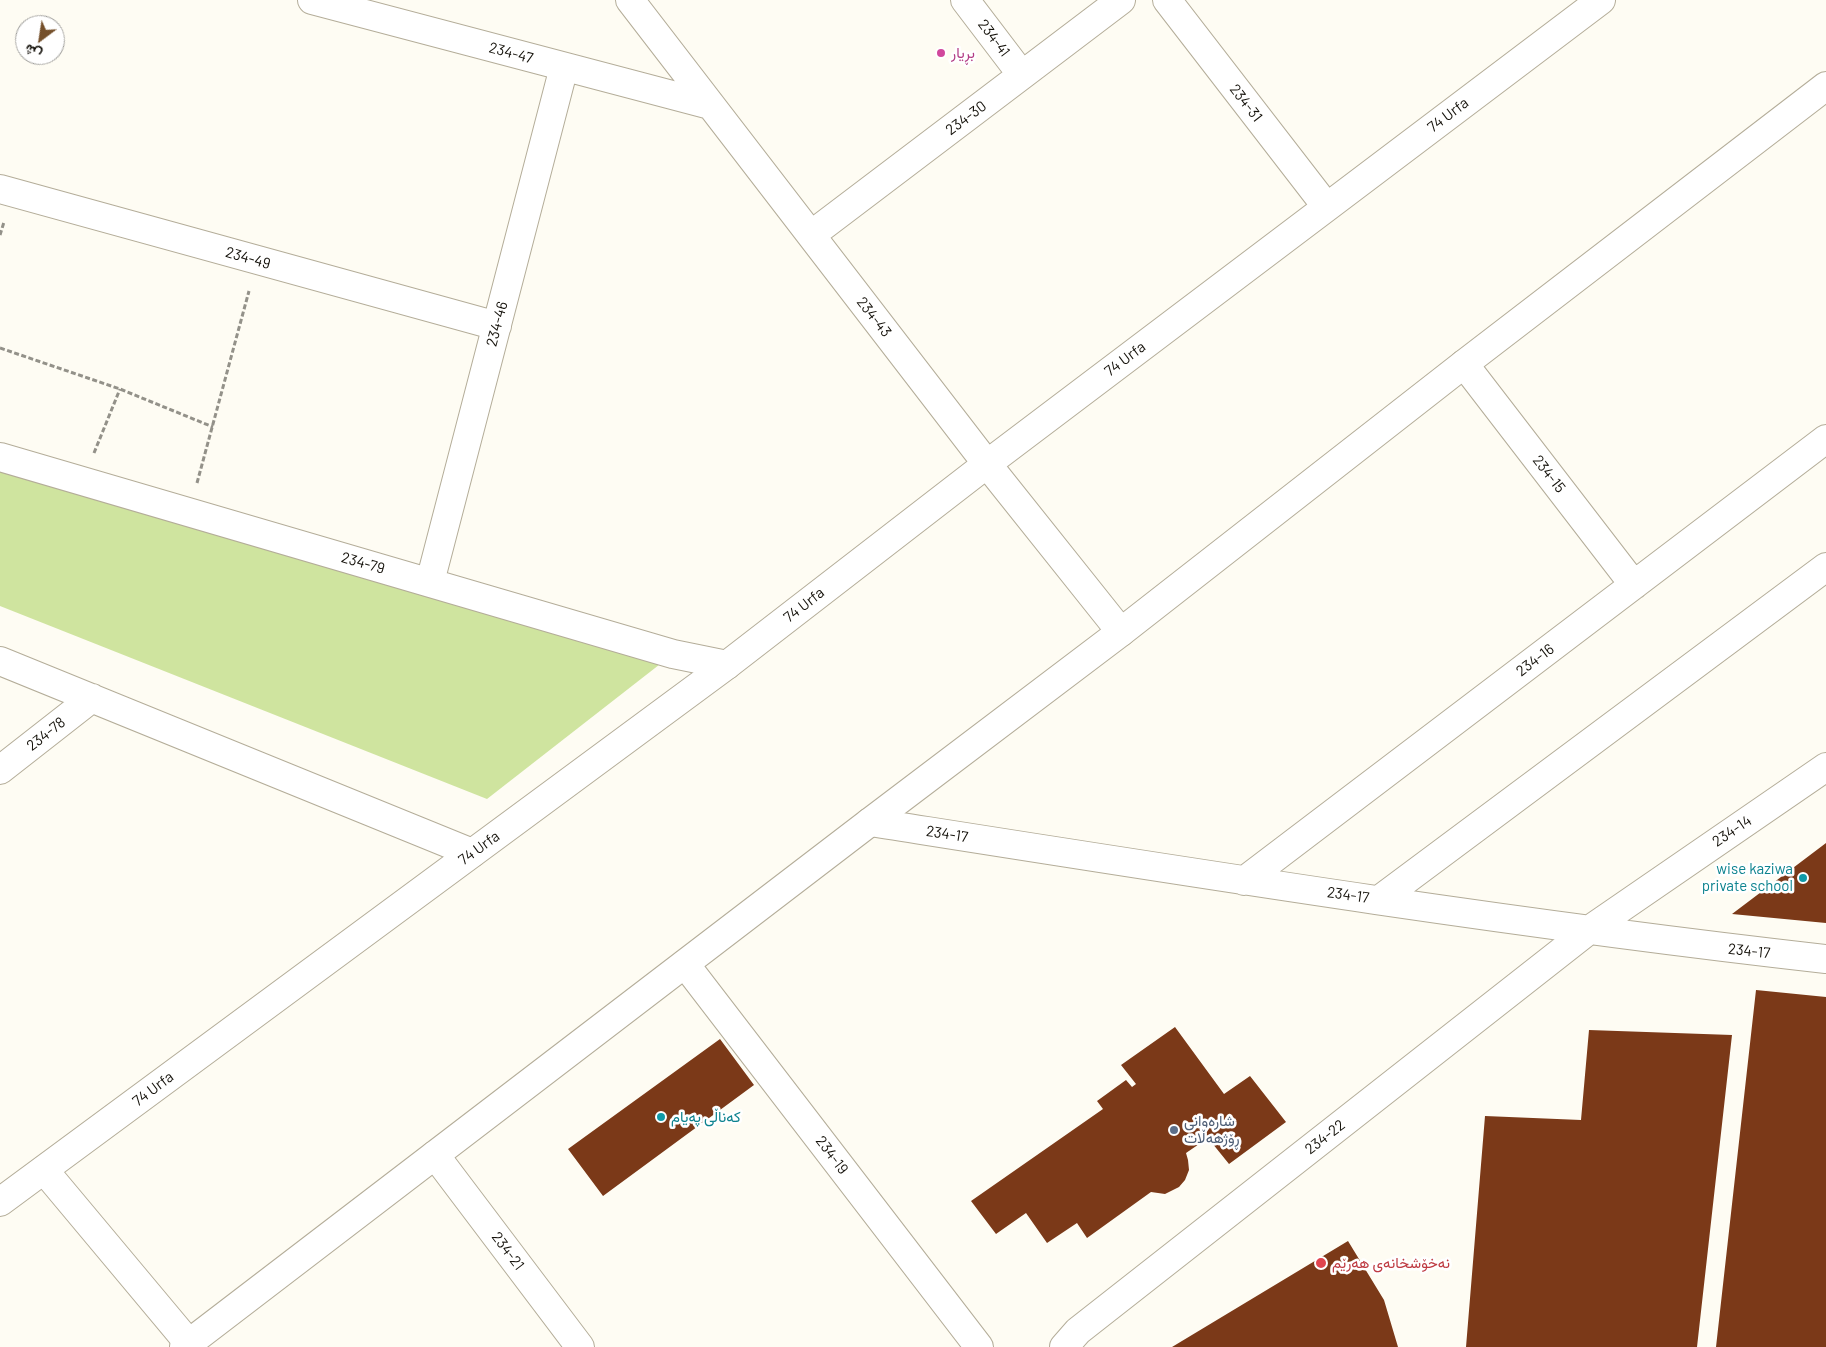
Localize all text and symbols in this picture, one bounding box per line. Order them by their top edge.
north arrow [15,15,65,65]
street label: 234-41 [974,16,1014,60]
street label: 234-47 [487,39,535,67]
text: ش [21,41,44,64]
place label: بڕیار [951,44,975,62]
marker: بڕیار [935,47,947,59]
street label: 234-31 [1226,81,1266,125]
street label: 74 Urfa [1424,94,1472,136]
street label: 234-30 [942,97,990,139]
street label: 234-49 [223,243,273,273]
street label: 234-43 [853,293,895,341]
street label: 234-46 [482,300,512,348]
street label: 74 Urfa [1101,338,1149,380]
street label: 234-15 [1529,452,1569,496]
street label: 234-79 [339,548,387,578]
street label: 74 Urfa [780,584,828,626]
street label: 234-16 [1512,640,1558,680]
street label: 234-78 [23,713,69,755]
street label: 234-14 [1709,811,1755,851]
street label: 234-17 [925,822,969,846]
street label: 74 Urfa [455,827,503,869]
place label: wise kaziwa private school [1702,860,1793,895]
marker: wise kaziwa private school [1797,872,1809,884]
street label: 234-17 [1326,883,1370,907]
street label: 234-17 [1727,940,1771,962]
street label: 74 Urfa [129,1068,177,1110]
place label: کەناڵی پەیام [671,1108,741,1126]
marker: کەناڵی پەیام [655,1111,667,1123]
place label: شارەوانی ڕۆژهەڵات [1184,1112,1240,1147]
street label: 234-22 [1301,1116,1349,1158]
marker: شارەوانی ڕۆژهەڵات [1168,1124,1180,1136]
street label: 234-19 [812,1132,852,1178]
street label: 234-21 [488,1228,528,1274]
place label: نەخۆشخانەی هەرێم [1332,1254,1450,1272]
marker: نەخۆشخانەی هەرێم [1314,1256,1328,1270]

